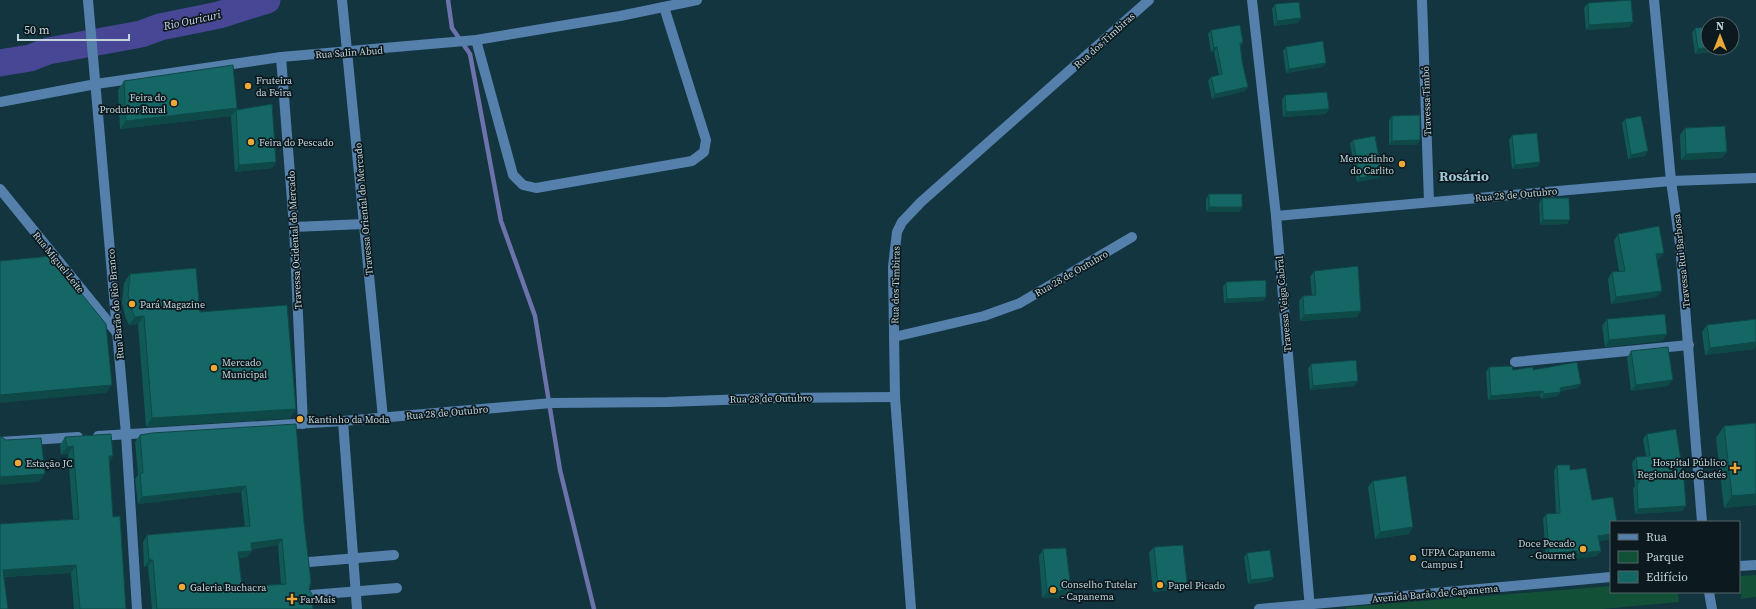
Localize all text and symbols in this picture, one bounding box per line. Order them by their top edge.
water label: Rio Ouricuri [161,7,223,34]
street label: Rua dos Timbiras [1071,10,1138,71]
scale bar [18,16,129,42]
north arrow [1700,16,1740,56]
text: N [1716,19,1724,34]
text: 50 m [24,22,50,38]
street label: Rua Salin Abud [315,44,384,61]
street label: Travessa Timbó [1419,65,1434,136]
place label: Fruteira da Feira [256,74,293,99]
marker: Fruteira da Feira [243,81,253,91]
place label: Feira do Produtor Rural [99,91,166,116]
marker: Feira do Produtor Rural [169,98,179,108]
place label: Feira do Pescado [259,136,334,149]
marker: Feira do Pescado [246,137,256,147]
street label: Travessa Oriental do Mercado [351,142,376,276]
place label: Mercadinho do Carlito [1340,152,1395,177]
marker: Mercadinho do Carlito [1397,159,1407,169]
district label: Rosário [1439,166,1489,186]
street label: Travessa Ocidental do Mercado [284,170,305,310]
street label: Rua 28 de Outubro [1474,184,1558,205]
street label: Travessa Rui Barbosa [1670,212,1693,309]
street label: Rua Miguel Leite [30,229,87,296]
street label: Rua dos Timbiras [888,246,903,324]
street label: Rua 28 de Outubro [1032,247,1111,300]
street label: Rua Barão do Rio Branco [104,248,127,360]
street label: Travessa Veiga Cabral [1273,255,1294,353]
place label: Pará Magazine [140,298,205,311]
marker: Pará Magazine [127,299,137,309]
place label: Mercado Municipal [222,356,267,381]
marker: Mercado Municipal [209,363,219,373]
street label: Rua 28 de Outubro [730,391,813,406]
street label: Rua 28 de Outubro [405,402,489,423]
place label: Kantinho da Moda [308,413,391,426]
marker: Kantinho da Moda [295,414,305,424]
place label: Hospital Público Regional dos Caetés [1637,456,1727,481]
place label: Estação JC [26,457,72,470]
marker: Estação JC [13,458,23,468]
marker: Hospital Público Regional dos Caetés [1729,462,1741,474]
legend [1610,521,1740,593]
text: Rua [1646,529,1668,545]
place label: Doce Pecado - Gourmet [1518,537,1576,562]
marker: Doce Pecado - Gourmet [1578,544,1588,554]
place label: UFPA Capanema Campus I [1421,546,1496,571]
text: Parque [1646,549,1684,565]
marker: UFPA Capanema Campus I [1408,553,1418,563]
text: Edifício [1646,569,1688,585]
place label: Conselho Tutelar - Capanema [1061,578,1138,603]
place label: Papel Picado [1168,579,1226,592]
marker: Papel Picado [1155,580,1165,590]
place label: Galeria Buchacra [190,581,267,594]
street label: Avenida Barão de Capanema [1371,581,1500,605]
marker: Galeria Buchacra [177,582,187,592]
marker: Conselho Tutelar - Capanema [1048,585,1058,595]
place label: FarMais [300,593,336,606]
marker: FarMais [287,594,297,604]

